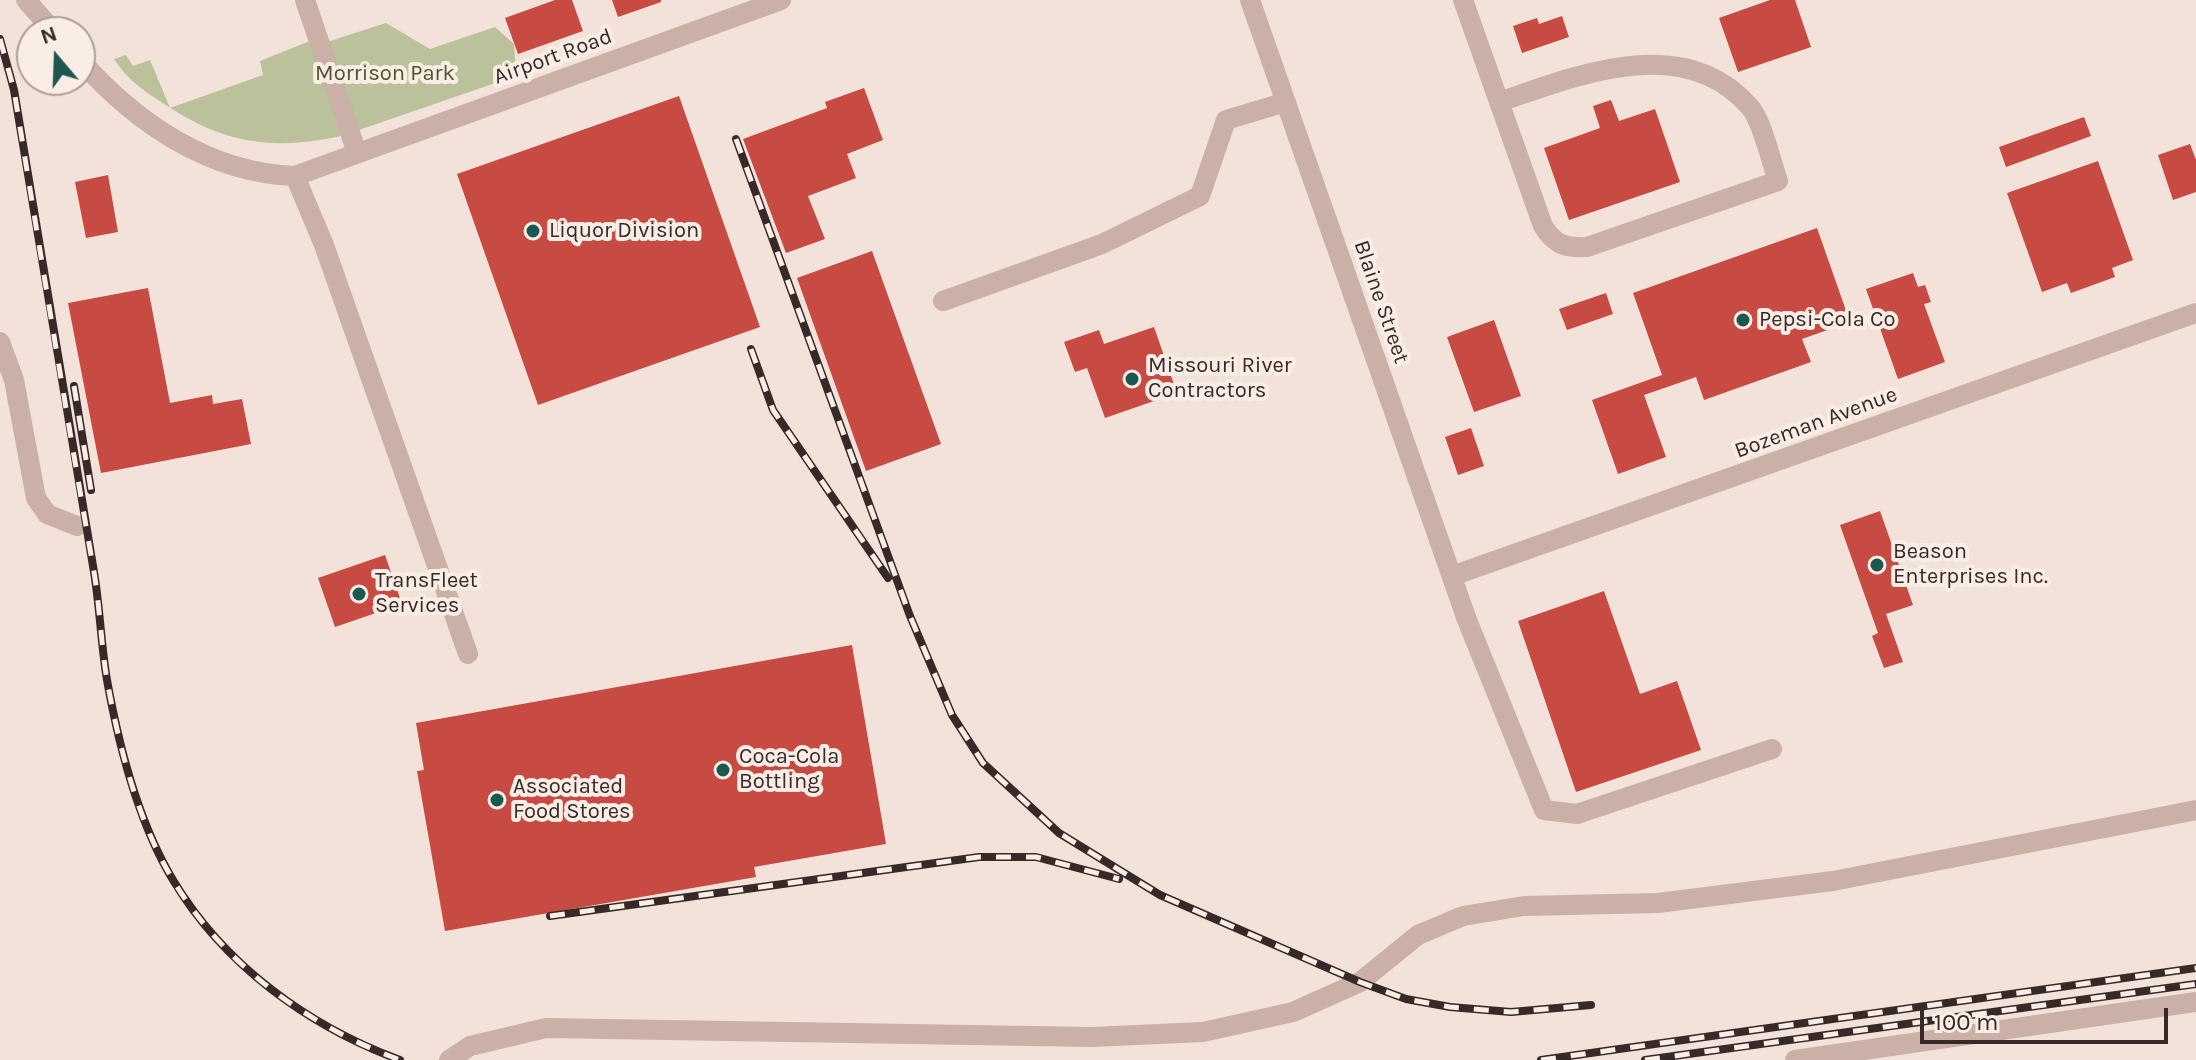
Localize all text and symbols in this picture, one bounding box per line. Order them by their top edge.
north arrow [16,16,96,96]
text: N [37,20,61,50]
street label: Airport Road [490,23,616,91]
park label: Morrison Park [315,61,455,87]
place label: Liquor Division [549,218,699,244]
marker: Liquor Division [524,222,542,240]
street label: Blaine Street [1348,237,1414,367]
place label: Pepsi-Cola Co [1759,307,1896,333]
marker: Pepsi-Cola Co [1734,311,1752,329]
place label: Missouri River Contractors [1148,353,1292,404]
marker: Missouri River Contractors [1123,370,1141,388]
street label: Bozeman Avenue [1731,381,1901,465]
place label: Beason Enterprises Inc. [1893,539,2048,590]
marker: Beason Enterprises Inc. [1868,556,1886,574]
place label: TransFleet Services [375,568,478,620]
marker: TransFleet Services [350,585,368,603]
place label: Coca-Cola Bottling [739,744,839,796]
marker: Coca-Cola Bottling [714,761,732,779]
place label: Associated Food Stores [513,774,631,826]
marker: Associated Food Stores [488,791,506,809]
scale bar [1924,992,2172,1042]
text: 100 m [1934,1008,1999,1036]

